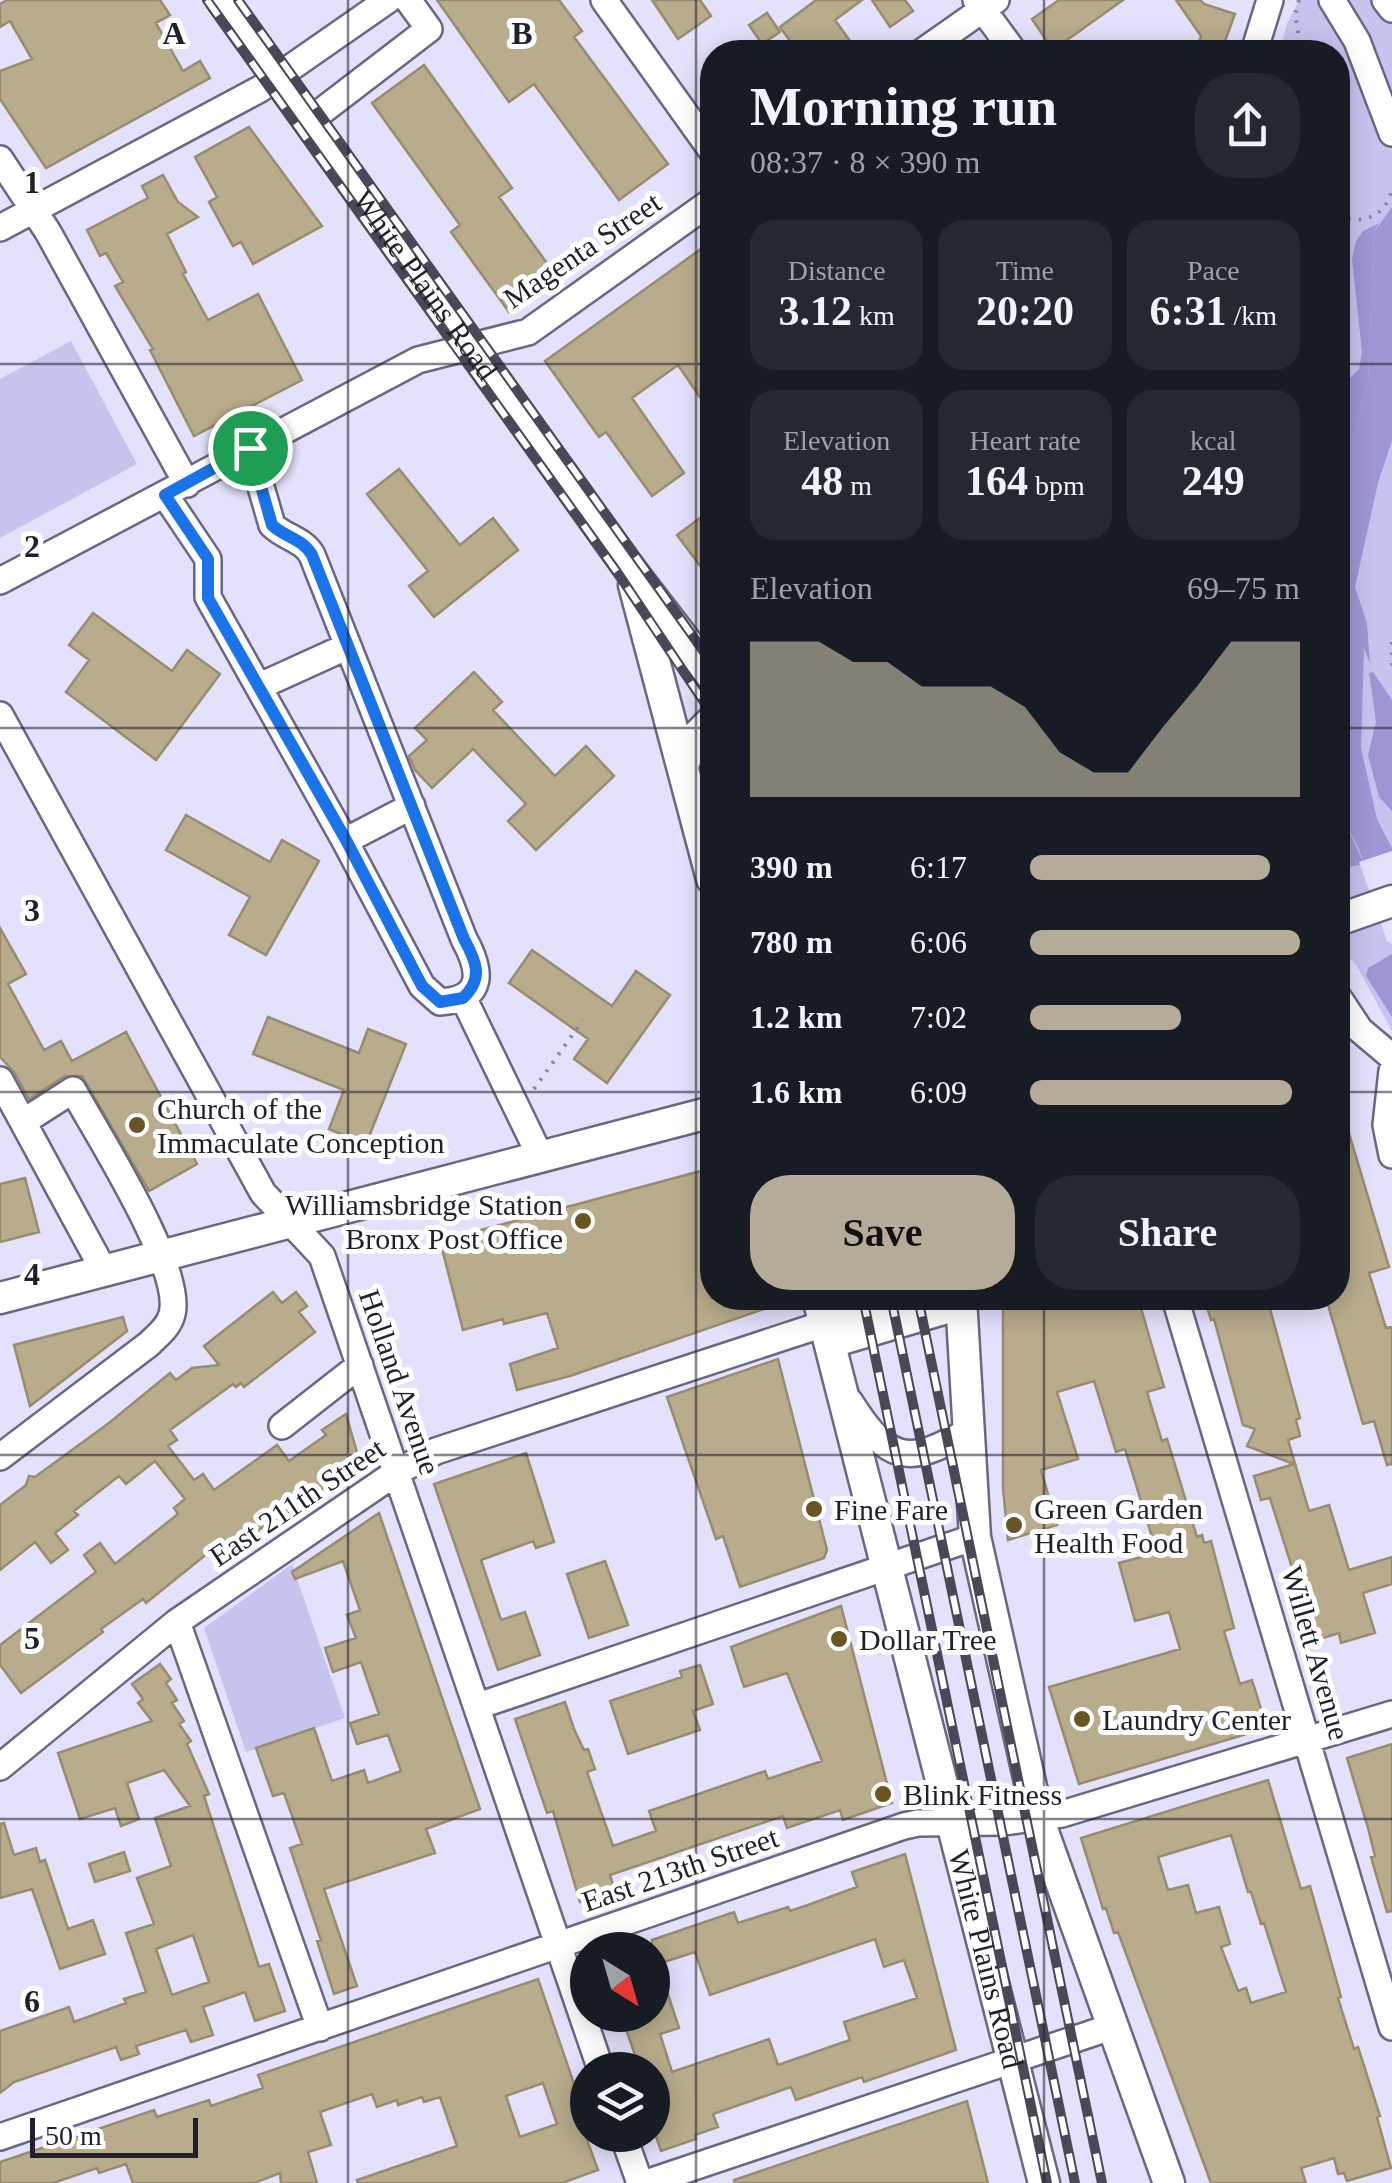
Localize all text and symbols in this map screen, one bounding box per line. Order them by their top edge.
text: A [162,15,186,51]
text: B [511,15,533,51]
button: share [1195,73,1300,178]
text: Morning run [750,76,1057,137]
text: 08:37 · 8 × 390 m [750,144,980,180]
text: 1 [24,164,40,200]
street label: White Plains Road [347,183,505,386]
street label: Magenta Street [497,185,667,315]
text: Distance [788,255,886,286]
text: Time [996,255,1054,286]
text: Pace [1187,255,1240,286]
text: 3.12 [779,288,852,334]
text: 20:20 [976,288,1074,334]
text: 6:31 [1150,288,1227,334]
text: km [852,300,895,331]
text: /km [1227,300,1277,331]
pin [208,406,293,491]
icon: arrive [223,421,278,476]
text: Elevation [783,425,890,456]
text: Heart rate [969,425,1081,456]
text: kcal [1190,425,1237,456]
text: 48 [801,458,843,504]
text: 164 [965,458,1028,504]
text: 249 [1182,458,1245,504]
text: m [843,470,872,501]
text: bpm [1028,470,1085,501]
text: 2 [24,528,40,564]
text: Elevation [750,570,873,606]
text: 69–75 m [1187,570,1300,606]
text: 390 m [750,849,833,885]
text: 6:17 [910,849,967,885]
text: 3 [24,892,40,928]
text: 780 m [750,924,833,960]
text: 6:06 [910,924,967,960]
text: 1.2 km [750,999,842,1035]
text: 7:02 [910,999,967,1035]
text: 1.6 km [750,1074,842,1110]
text: 6:09 [910,1074,967,1110]
place label: Church of the Immaculate Conception [157,1092,444,1159]
marker: Church of the Immaculate Conception [126,1114,148,1136]
button: Save [750,1175,1015,1290]
button: Share [1035,1175,1300,1290]
place label: Williamsbridge Station Bronx Post Office [285,1188,563,1255]
marker: Williamsbridge Station Bronx Post Office [572,1210,594,1232]
text: 4 [24,1256,40,1292]
street label: Holland Avenue [353,1285,447,1479]
street label: East 211th Street [203,1431,391,1573]
place label: Green Garden Health Food [1034,1492,1203,1559]
place label: Fine Fare [834,1493,948,1526]
marker: Fine Fare [803,1498,825,1520]
marker: Green Garden Health Food [1003,1514,1025,1536]
street label: Willett Avenue [1275,1562,1357,1744]
text: 5 [24,1620,40,1656]
place label: Dollar Tree [859,1623,997,1656]
marker: Dollar Tree [828,1628,850,1650]
place label: Laundry Center [1102,1703,1291,1736]
marker: Laundry Center [1071,1708,1093,1730]
place label: Blink Fitness [903,1778,1062,1811]
marker: Blink Fitness [872,1783,894,1805]
street label: East 213th Street [578,1820,783,1918]
street label: White Plains Road [943,1846,1031,2072]
north arrow [570,1932,670,2032]
map controls [570,1932,670,2152]
text: 6 [24,1983,40,2019]
button: layers [570,2052,670,2152]
scale bar [30,2113,198,2158]
text: 50 m [45,2120,102,2151]

